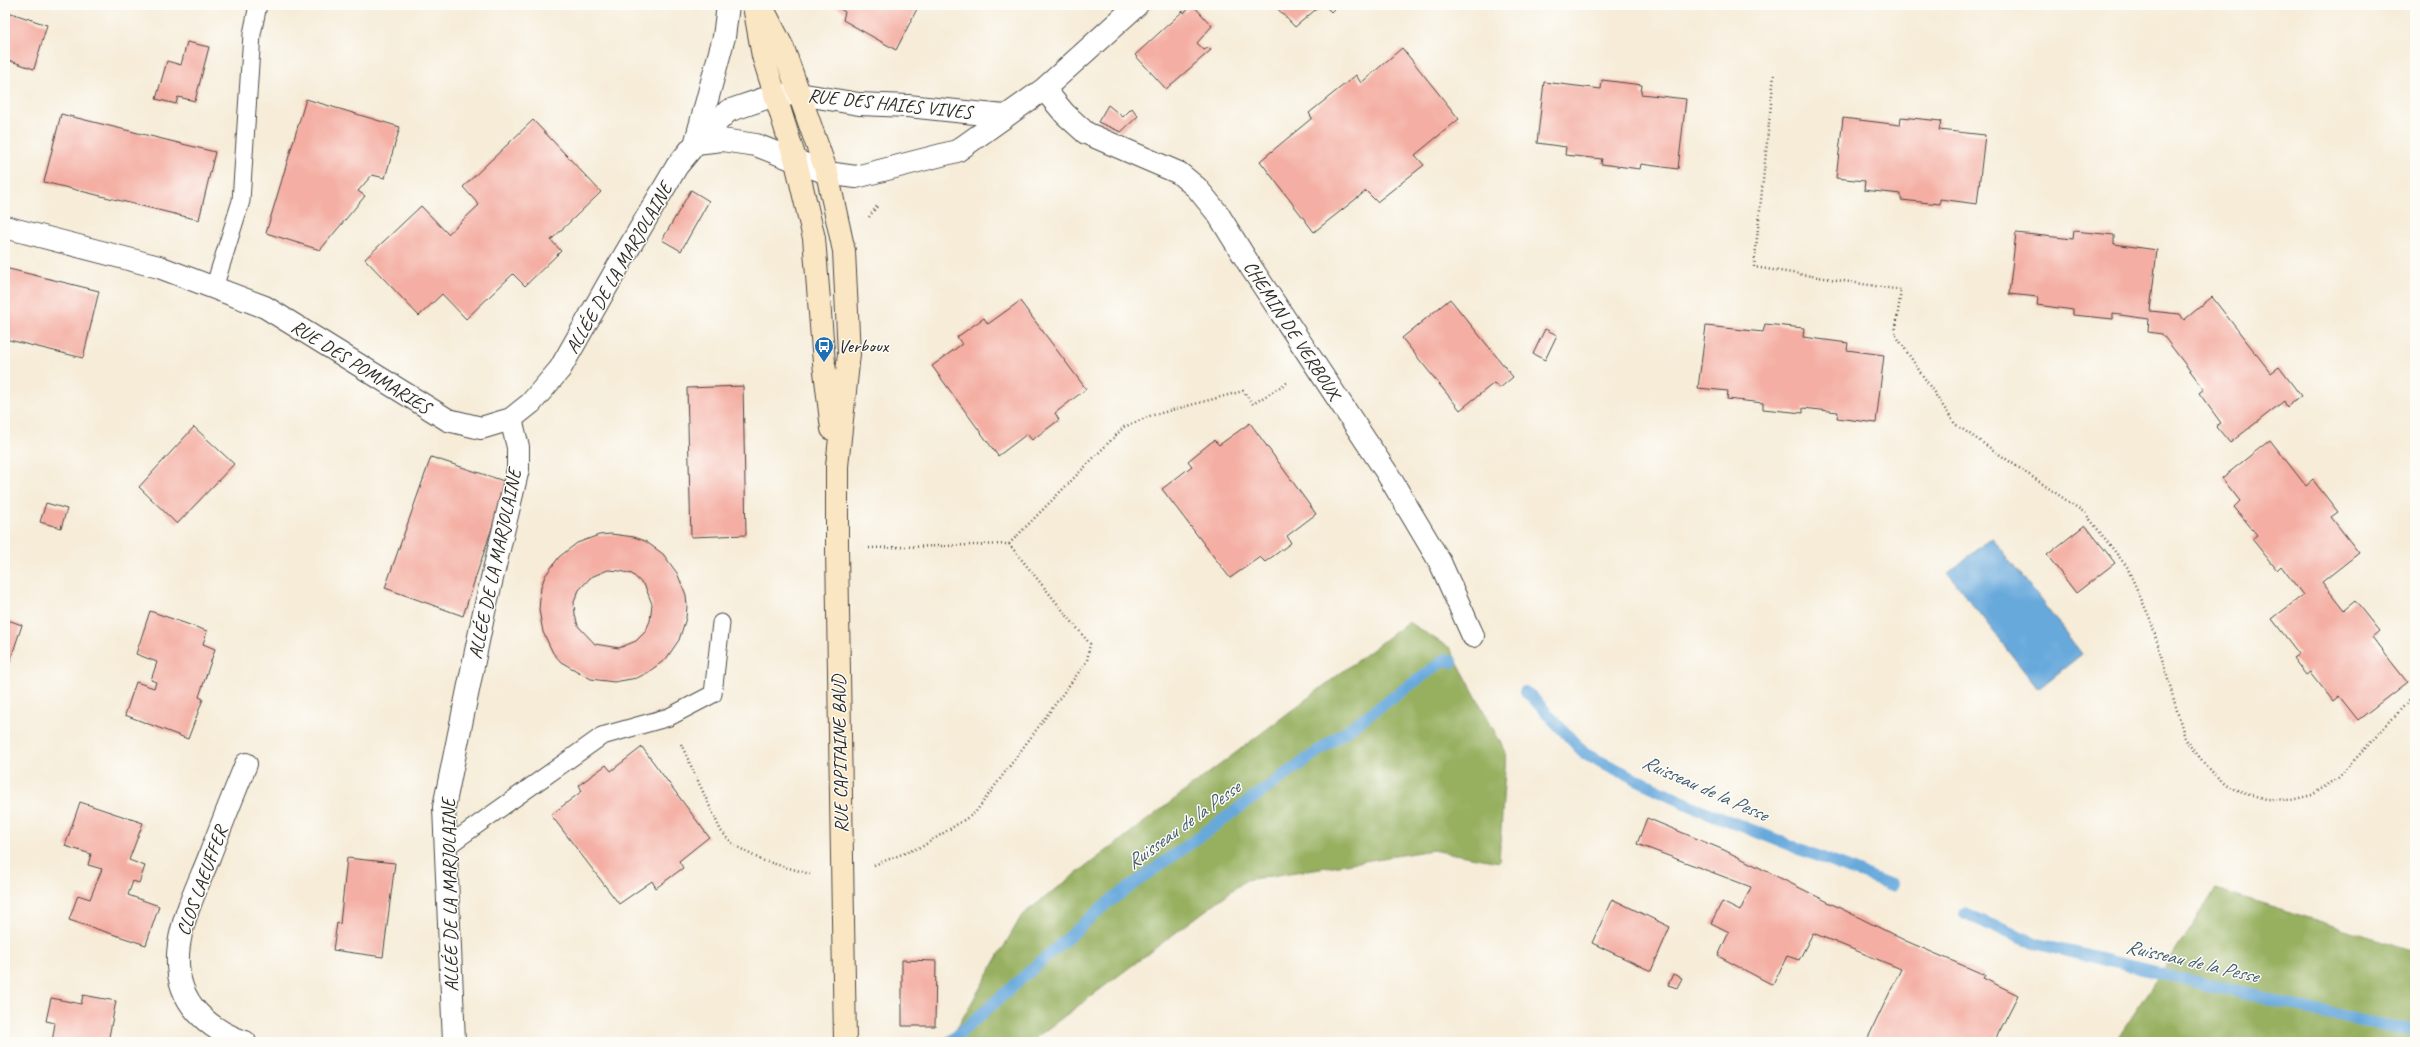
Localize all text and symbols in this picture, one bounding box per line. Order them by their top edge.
street label: RUE DES HAIES VIVES [807,83,976,125]
street label: ALLÉE DE LA MARJOLAINE [560,176,679,358]
street label: CHEMIN DE VERBOUX [1238,256,1347,406]
street label: RUE DES POMMARIES [287,314,438,421]
place label: Verboux [838,334,890,358]
bus stop icon: Verboux [813,335,835,363]
street label: ALLÉE DE LA MARJOLAINE [463,464,527,661]
street label: RUE CAPITAINE BAUD [827,673,853,833]
water label: Ruisseau de la Pesse [1638,749,1775,828]
water label: Ruisseau de la Pesse [1121,773,1248,875]
street label: ALLÉE DE LA MARJOLAINE [436,796,464,992]
street label: CLOS LAEUFFER [171,820,234,939]
water label: Ruisseau de la Pesse [2124,934,2264,989]

